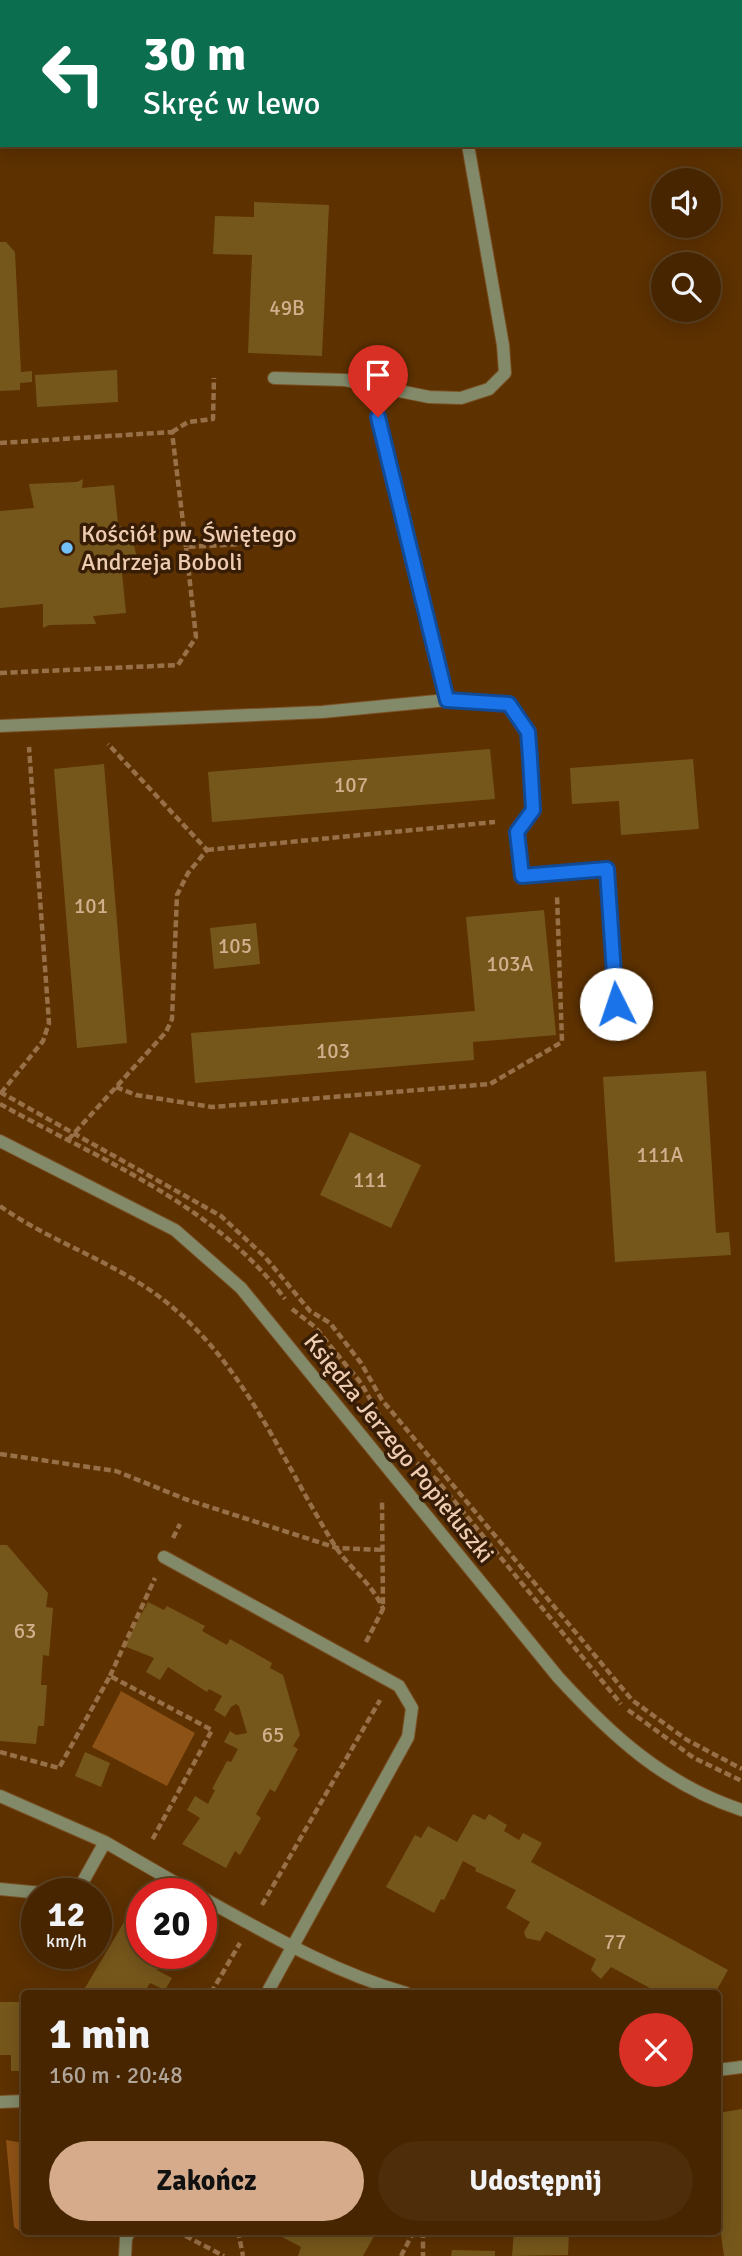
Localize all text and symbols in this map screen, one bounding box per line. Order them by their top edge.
text: 30 m [143,24,246,84]
icon: left [28,28,119,119]
text: Skręć w lewo [143,84,320,123]
map controls [651,168,721,322]
button: sound [651,168,721,238]
button: search [651,252,721,322]
house number: 49B [269,295,305,321]
pin [348,345,408,417]
icon: arrive [359,356,397,394]
place label: Kościół pw. Świętego Andrzeja Boboli [81,519,297,577]
marker: Kościół pw. Świętego Andrzeja Boboli [59,540,75,556]
house number: 107 [334,772,368,798]
house number: 101 [74,893,108,919]
house number: 105 [218,933,252,959]
house number: 103A [487,951,534,977]
position arrow [579,967,653,1041]
house number: 103 [316,1038,350,1064]
house number: 111A [637,1142,684,1168]
house number: 111 [353,1167,387,1193]
street label: Księdza Jerzego Popiełuszki [297,1327,501,1569]
house number: 63 [14,1618,36,1644]
house number: 65 [262,1722,284,1748]
speed limit sign: 20 [126,1878,217,1969]
text: 12 [48,1893,85,1936]
house number: 77 [604,1929,626,1955]
text: km/h [46,1930,87,1952]
text: 1 min [49,2009,150,2060]
button: close [619,2013,693,2087]
text: 160 m · 20:48 [49,2061,183,2090]
button: Zakończ [49,2141,364,2221]
button: Udostępnij [378,2141,693,2221]

